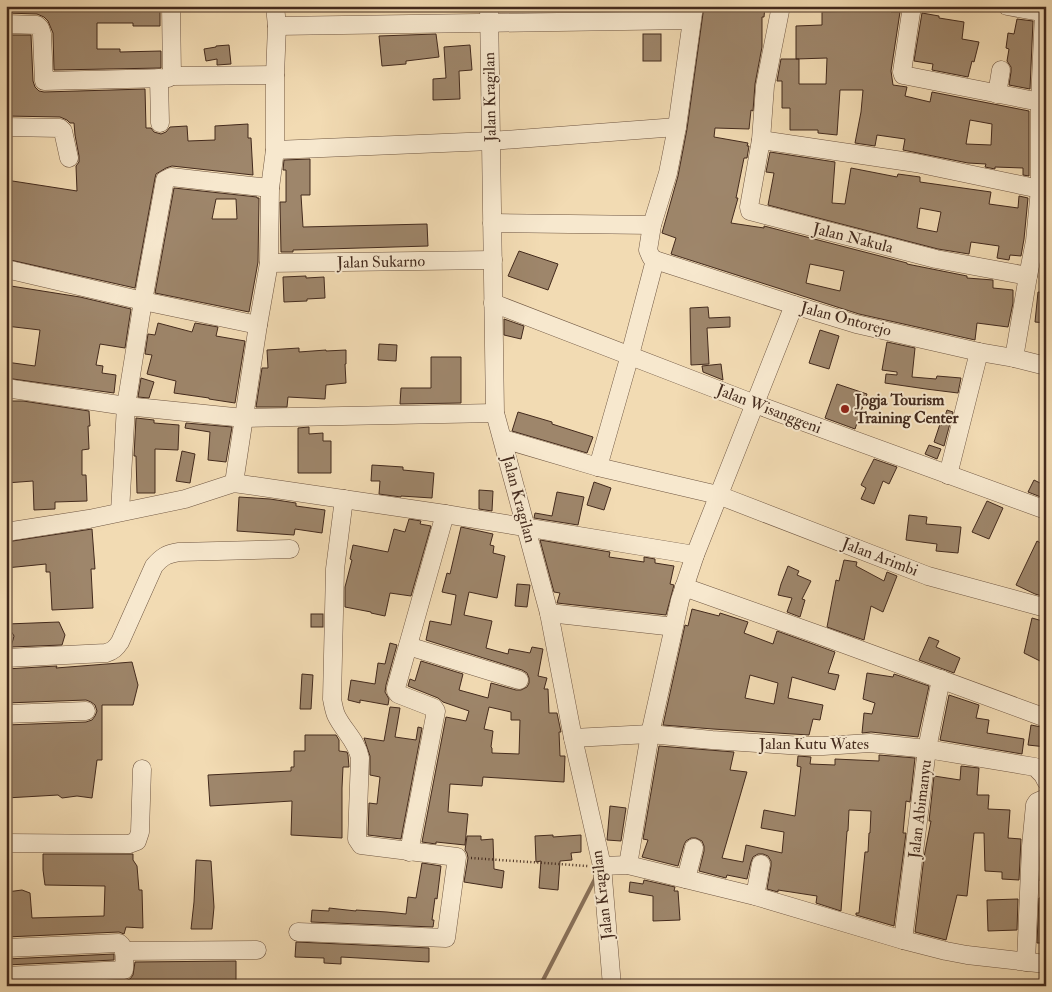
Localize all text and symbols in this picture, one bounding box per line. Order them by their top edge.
street label: Jalan Kragilan [479,52,502,143]
street label: Jalan Nakula [810,218,896,259]
street label: Jalan Sukarno [336,251,426,274]
street label: Jalan Ontorejo [797,297,894,342]
street label: Jalan Wisanggeni [712,379,824,439]
place label: Jogja Tourism Training Center [854,390,959,429]
marker: Jogja Tourism Training Center [839,403,851,415]
street label: Jalan Kragilan [496,452,540,545]
street label: Jalan Arimbi [838,533,921,582]
street label: Jalan Kutu Wates [758,734,869,755]
street label: Jalan Abimanyu [904,758,937,861]
street label: Jalan Kragilan [587,849,619,942]

